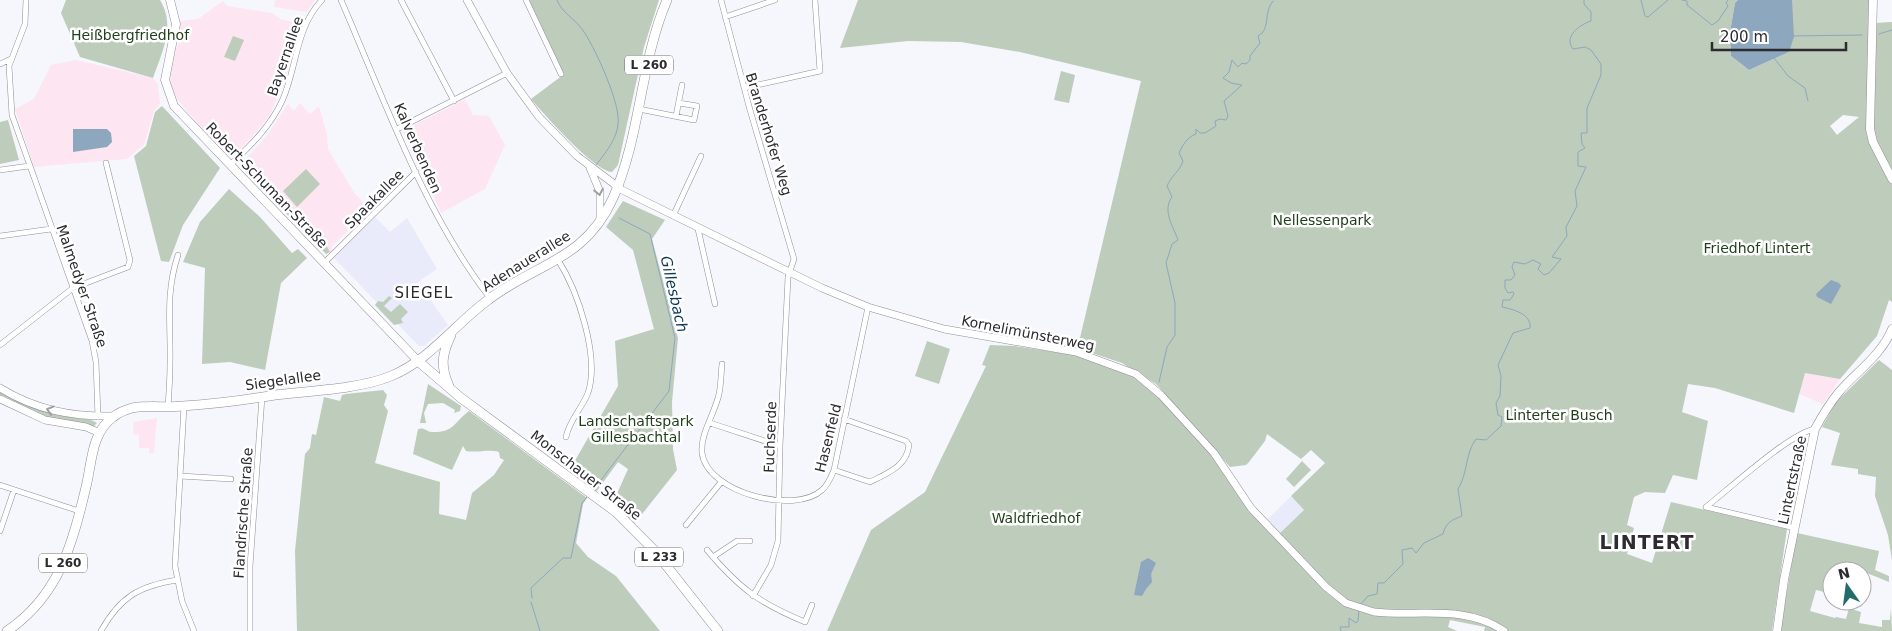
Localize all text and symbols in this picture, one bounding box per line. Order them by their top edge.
street label: Bayernallee [264,14,306,98]
scale bar [1712,20,1846,52]
park label: Heißbergfriedhof [71,27,190,43]
text: 200 m [1720,28,1768,46]
road number: L 260 [625,56,673,74]
street label: Branderhofer Weg [743,71,795,197]
street label: Kalverbenden [391,101,445,195]
street label: Robert-Schuman-Straße [203,119,331,251]
street label: Spaakallee [341,166,407,232]
one-way arrow [594,188,604,197]
park label: Nellessenpark [1273,212,1372,228]
street label: Malmedyer Straße [53,222,111,350]
street label: Adenauerallee [479,227,573,295]
park label: Friedhof Lintert [1704,240,1811,256]
water label: Gillesbach [656,254,692,334]
district label: SIEGEL [395,284,453,302]
street label: Kornelimünsterweg [960,312,1096,354]
street label: Siegelallee [244,367,322,393]
street label: Fuchserde [761,401,779,473]
street label: Hasenfeld [812,402,844,474]
one-way arrow [46,405,54,416]
park label: Linterter Busch [1505,407,1613,423]
park label: Landschaftspark Gillesbachtal [578,413,695,445]
street label: Monschauer Straße [528,427,644,523]
street label: Lintertstraße [1775,434,1809,526]
street label: Flandrische Straße [230,447,256,579]
park label: Waldfriedhof [992,510,1081,526]
district label: LINTERT [1600,531,1694,553]
road number: L 233 [635,548,683,566]
road number: L 260 [39,554,87,572]
north arrow [1822,561,1872,611]
text: N [1836,564,1851,583]

